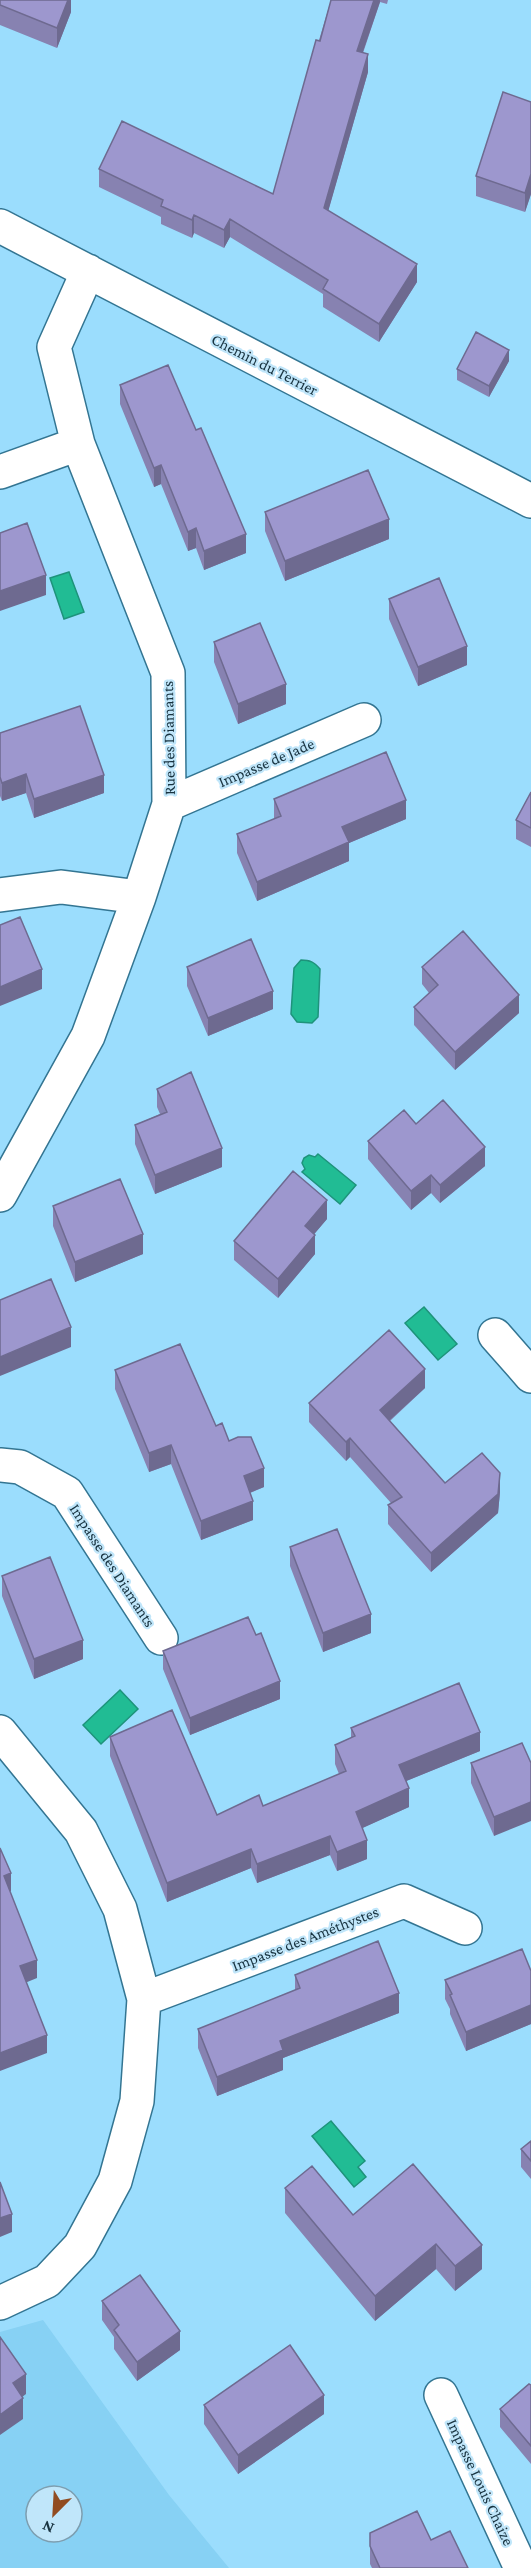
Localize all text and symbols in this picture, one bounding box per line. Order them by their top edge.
street label: Chemin du Terrier [209,330,321,399]
street label: Rue des Diamants [159,681,178,795]
street label: Impasse de Jade [216,735,317,791]
street label: Impasse des Diamants [66,1501,159,1631]
street label: Impasse des Améthystes [229,1903,381,1975]
street label: Impasse Louis Chaize [443,2416,517,2548]
north arrow [24,2484,84,2544]
text: N [40,2517,57,2537]

